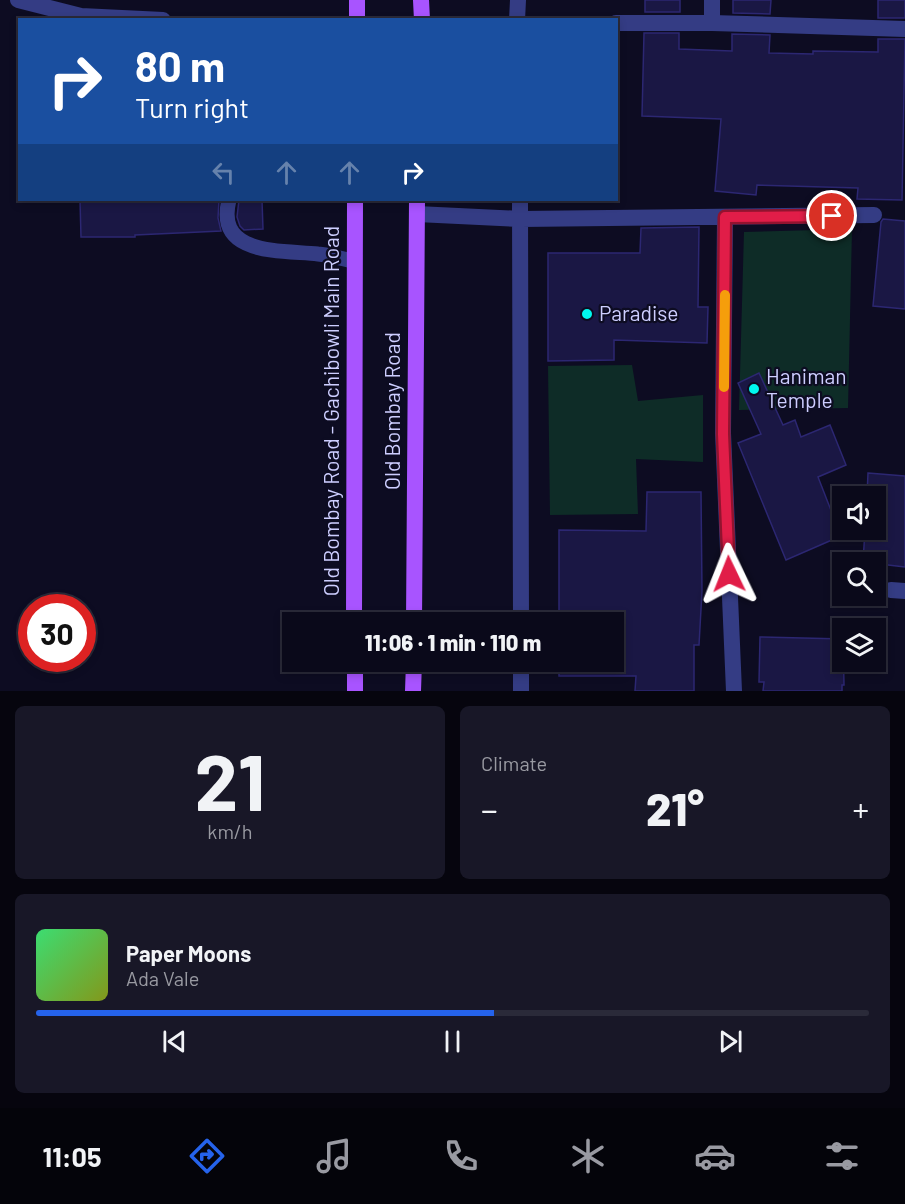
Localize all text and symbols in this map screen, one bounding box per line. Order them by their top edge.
text: 80 m [135,40,225,90]
icon: right [36,42,114,120]
text: Turn right [135,91,249,123]
icon: left [207,156,240,189]
icon: ahead [270,156,303,189]
icon: ahead [333,156,366,189]
icon: right [396,156,429,189]
pin [806,190,857,241]
icon: arrive [815,199,848,232]
street label: Old Bombay Road - Gachibowli Main Road [318,226,343,596]
place label: Paradise [599,300,679,325]
marker: Paradise [580,307,594,321]
street label: Old Bombay Road [379,332,404,490]
place label: Haniman Temple [766,363,847,412]
marker: Haniman Temple [747,382,761,396]
map controls [832,486,886,672]
button: sound [832,486,886,540]
position arrow [697,542,761,606]
button: search [832,552,886,606]
speed limit sign: 30 [18,594,96,672]
button: layers [832,618,886,672]
text: 11:06 · 1 min · 110 m [365,629,541,655]
text: 21 [195,733,265,827]
text: Climate [481,751,547,775]
text: 21° [646,781,704,835]
text: − [481,789,498,829]
text: + [852,789,869,829]
text: km/h [207,819,253,843]
text: Paper Moons [126,940,251,966]
text: Ada Vale [126,966,199,990]
icon: previous [158,1025,191,1058]
icon: pause [436,1025,469,1058]
icon: next [714,1025,747,1058]
icon: directions [186,1135,228,1177]
icon: music [313,1135,355,1177]
icon: phone [440,1135,482,1177]
icon: climate [567,1135,609,1177]
icon: car [694,1135,736,1177]
icon: filters [821,1135,863,1177]
text: 11:05 [42,1140,102,1172]

